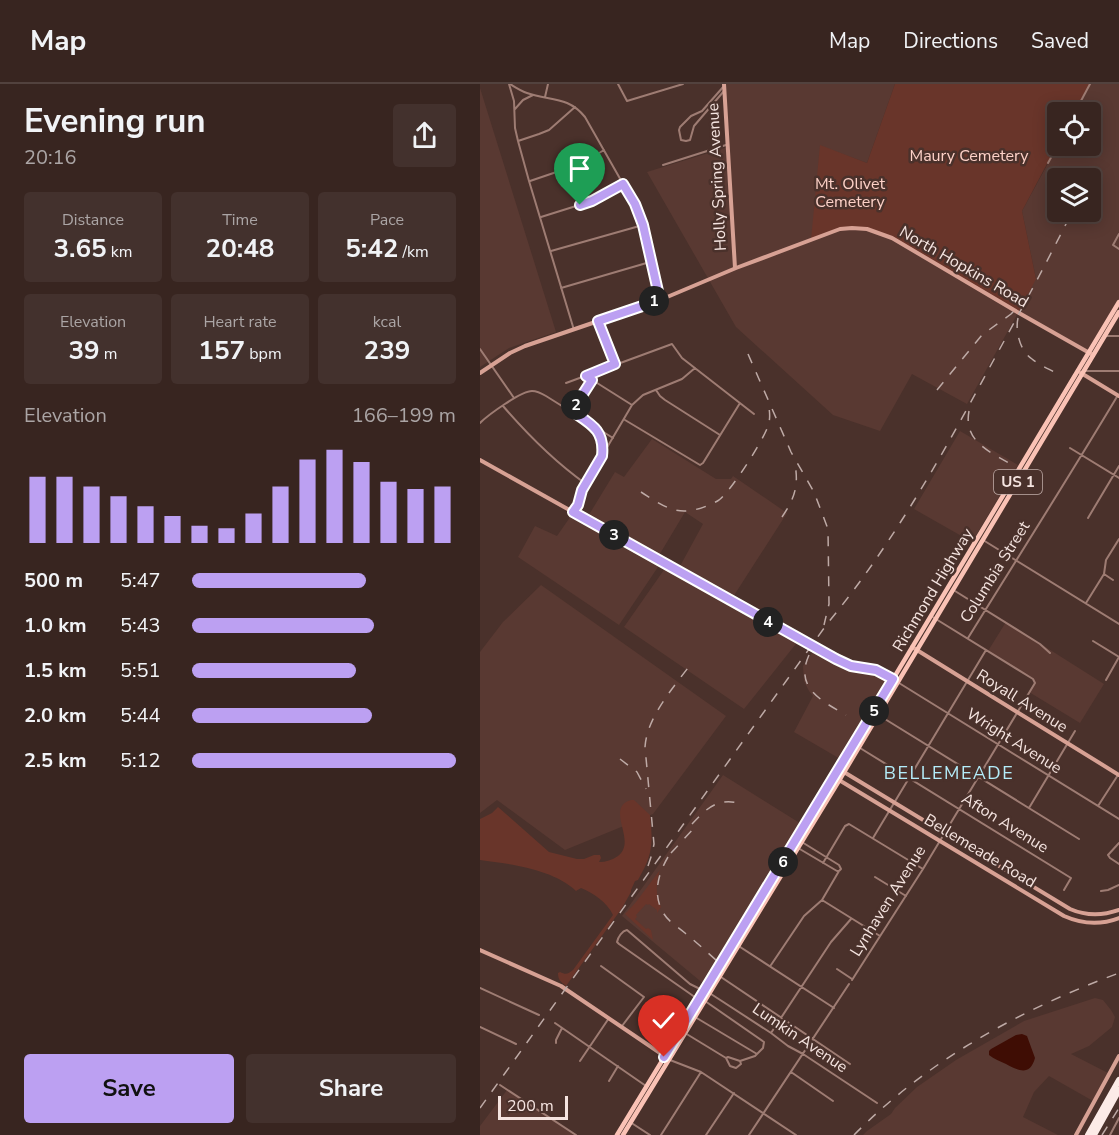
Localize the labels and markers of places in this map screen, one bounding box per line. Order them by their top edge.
pin [554,143,605,205]
pin: 1 [639,286,669,316]
pin: 2 [561,390,591,420]
pin: 3 [599,520,629,550]
pin: 4 [753,607,783,637]
pin: 5 [859,696,889,726]
pin: 6 [768,847,798,877]
pin [638,995,689,1057]

